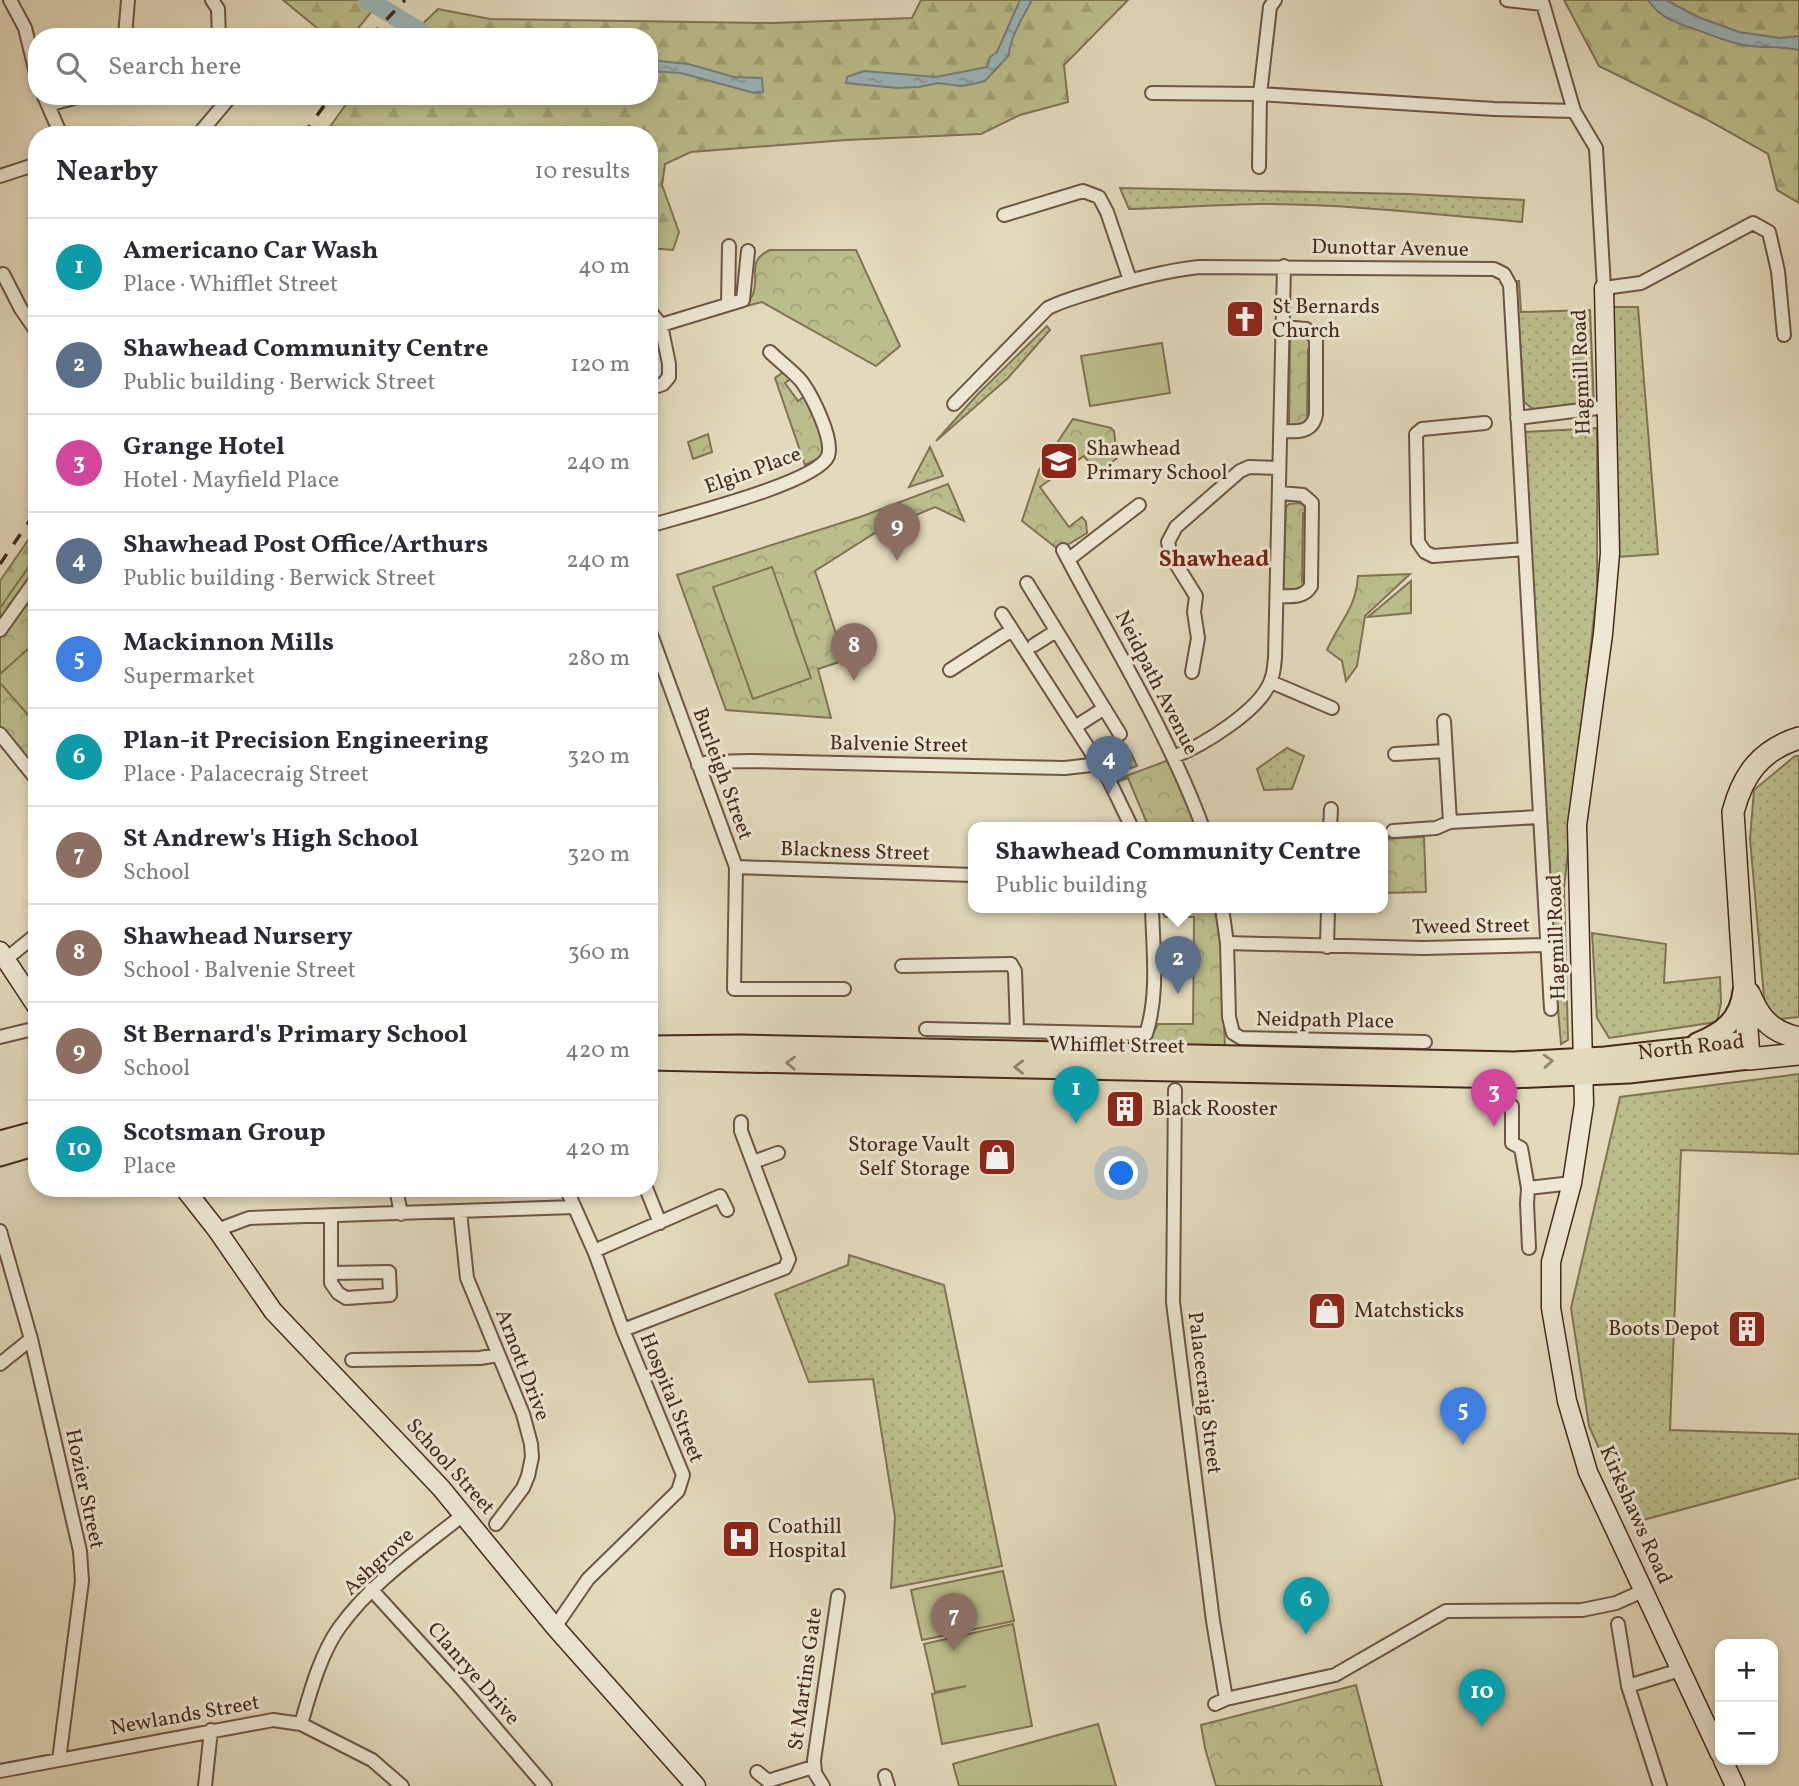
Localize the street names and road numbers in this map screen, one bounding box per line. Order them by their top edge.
street label: Dunottar Avenue [1311,233,1469,265]
street label: Hagmill Road [1565,308,1599,436]
street label: Elgin Place [701,440,805,502]
street label: Neidpath Avenue [1107,606,1205,760]
street label: Burleigh Street [685,704,759,844]
street label: Balvenie Street [829,729,969,761]
street label: Blackness Street [780,835,930,869]
street label: Hagmill Road [1540,873,1574,1001]
street label: Tweed Street [1412,911,1530,943]
street label: Neidpath Place [1256,1005,1394,1037]
street label: North Road [1636,1027,1746,1068]
street label: Whifflet Street [1049,1030,1185,1062]
street label: Arnott Drive [487,1305,557,1425]
street label: Palacecraig Street [1180,1310,1228,1476]
street label: Hospital Street [632,1329,710,1467]
street label: School Street [399,1412,501,1522]
street label: Hozier Street [57,1426,111,1552]
street label: Kirkshaws Road [1591,1441,1679,1589]
street label: Ashgrove [337,1521,421,1602]
street label: St Martins Gate [782,1606,830,1752]
street label: Clanrye Drive [420,1616,526,1732]
street label: Newlands Street [108,1689,262,1743]

